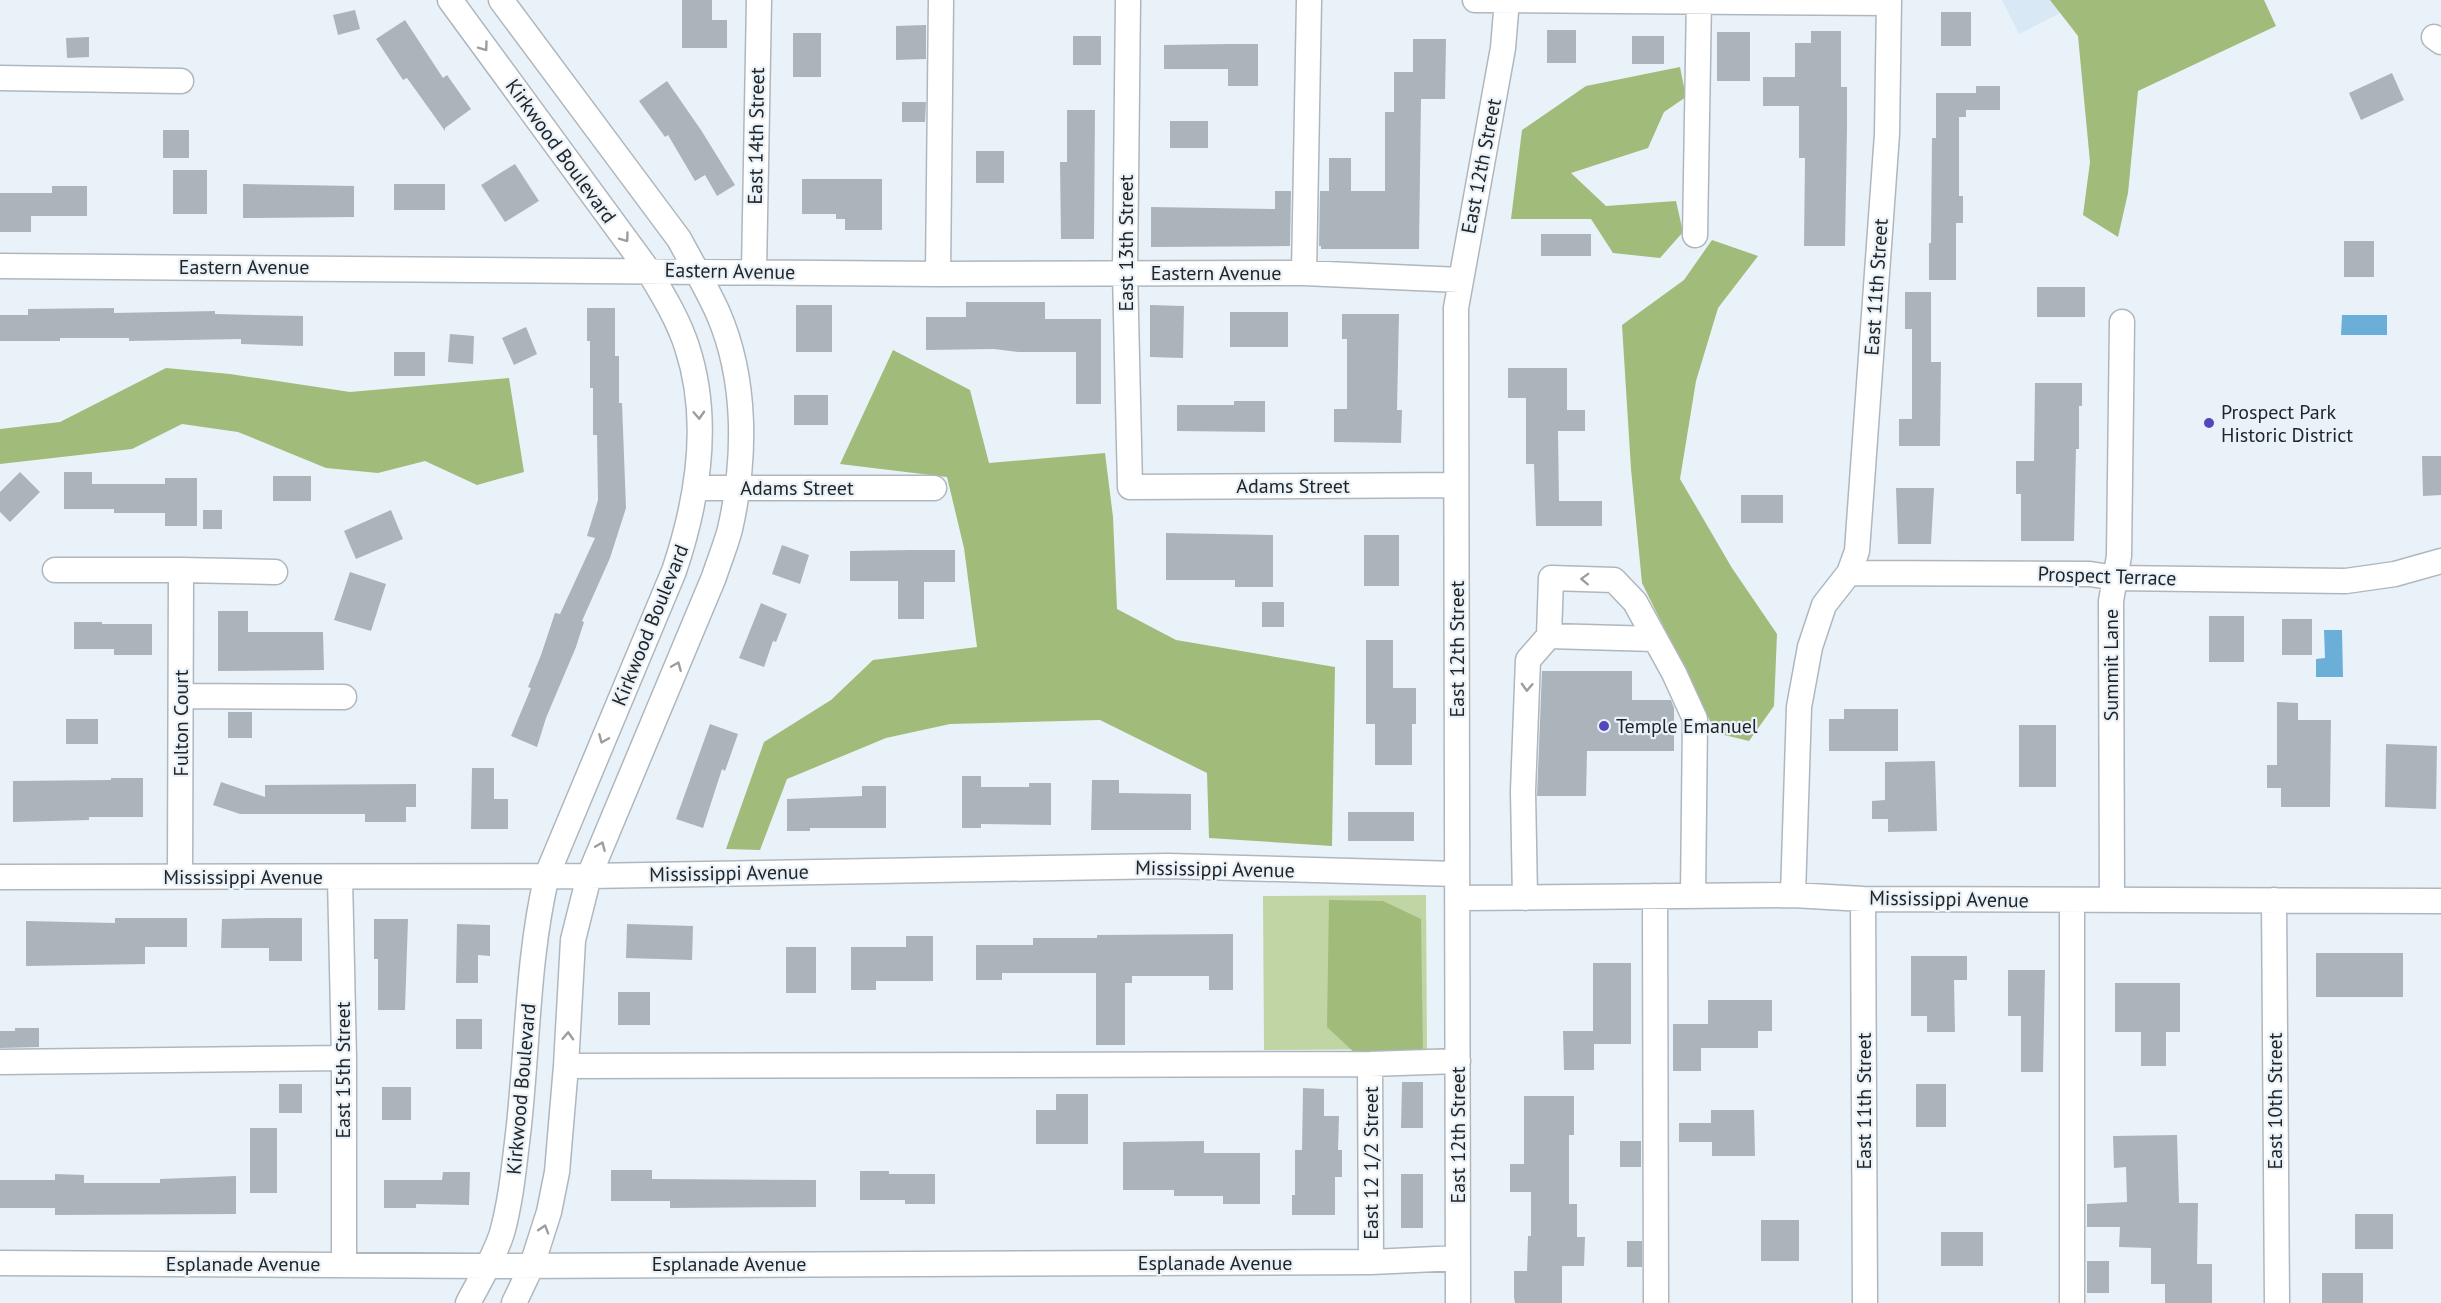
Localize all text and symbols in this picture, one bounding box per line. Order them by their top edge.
one-way arrow [477,41,488,52]
street label: East 14th Street [742,67,770,205]
street label: Kirkwood Boulevard [500,74,622,228]
street label: East 12th Street [1455,96,1507,236]
street label: East 13th Street [1113,174,1139,312]
street label: East 11th Street [1858,217,1894,356]
one-way arrow [617,231,628,242]
street label: Eastern Avenue [179,254,309,280]
street label: Eastern Avenue [664,257,796,285]
street label: Eastern Avenue [1151,260,1281,286]
place label: Prospect Park Historic District [2221,399,2353,448]
one-way arrow [692,410,705,419]
marker: Prospect Park Historic District [2202,416,2216,430]
street label: Adams Street [1236,473,1350,499]
street label: Adams Street [740,475,854,501]
street label: Kirkwood Boulevard [606,540,694,710]
street label: Prospect Terrace [2037,561,2177,591]
one-way arrow [1581,573,1590,586]
street label: East 12th Street [1444,580,1470,718]
street label: Summit Lane [2098,609,2124,721]
one-way arrow [670,661,682,672]
street label: Fulton Court [168,669,194,776]
one-way arrow [1520,682,1533,691]
place label: Temple Emanuel [1616,713,1758,739]
marker: Temple Emanuel [1597,719,1611,733]
one-way arrow [598,733,610,744]
one-way arrow [594,841,606,852]
street label: Mississippi Avenue [1135,855,1295,883]
street label: Mississippi Avenue [649,859,809,887]
street label: Mississippi Avenue [163,864,323,890]
street label: Mississippi Avenue [1869,885,2029,913]
street label: East 15th Street [330,1001,356,1139]
street label: Kirkwood Boulevard [501,1002,541,1176]
one-way arrow [561,1032,574,1041]
street label: East 11th Street [1851,1032,1877,1170]
street label: East 10th Street [2262,1032,2288,1170]
street label: East 12th Street [1445,1066,1471,1204]
street label: East 12 1/2 Street [1358,1086,1384,1240]
one-way arrow [536,1224,549,1235]
street label: Esplanade Avenue [1138,1250,1292,1276]
street label: Esplanade Avenue [166,1251,320,1277]
street label: Esplanade Avenue [652,1251,806,1277]

